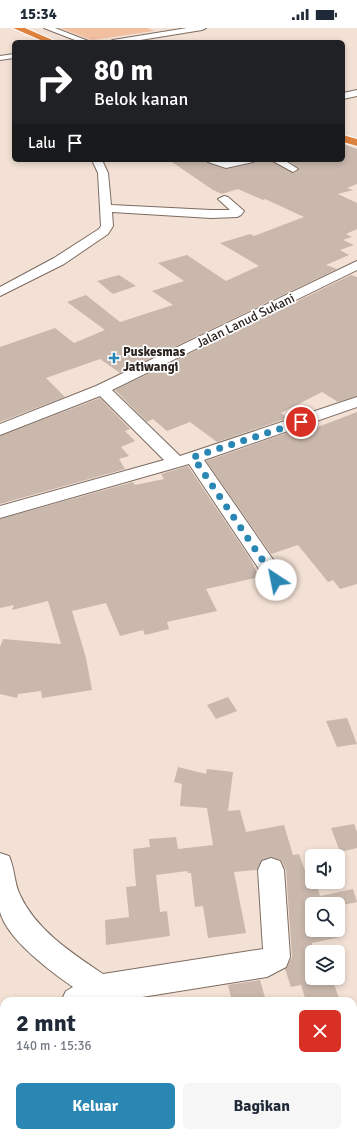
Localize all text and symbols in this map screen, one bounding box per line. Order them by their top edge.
text: 15:34 [20,5,57,23]
text: 80 m [94,54,153,88]
icon: right [28,56,80,108]
text: Belok kanan [94,88,188,110]
icon: arrive [64,132,86,154]
text: Lalu [28,134,56,152]
street label: Jalan Lanud Sukani [194,290,297,352]
place label: Puskesmas Jatiwangi [123,344,185,375]
marker: Puskesmas Jatiwangi [108,352,120,364]
pin [284,405,318,439]
icon: arrive [290,411,312,433]
position arrow [255,559,297,601]
map controls [305,849,345,985]
button: sound [305,849,345,889]
button: search [305,897,345,937]
button: layers [305,945,345,985]
text: 2 mnt [16,1008,76,1038]
button: close [299,1010,341,1052]
text: 140 m · 15:36 [16,1038,92,1054]
button: Keluar [16,1083,175,1129]
button: Bagikan [183,1083,341,1129]

